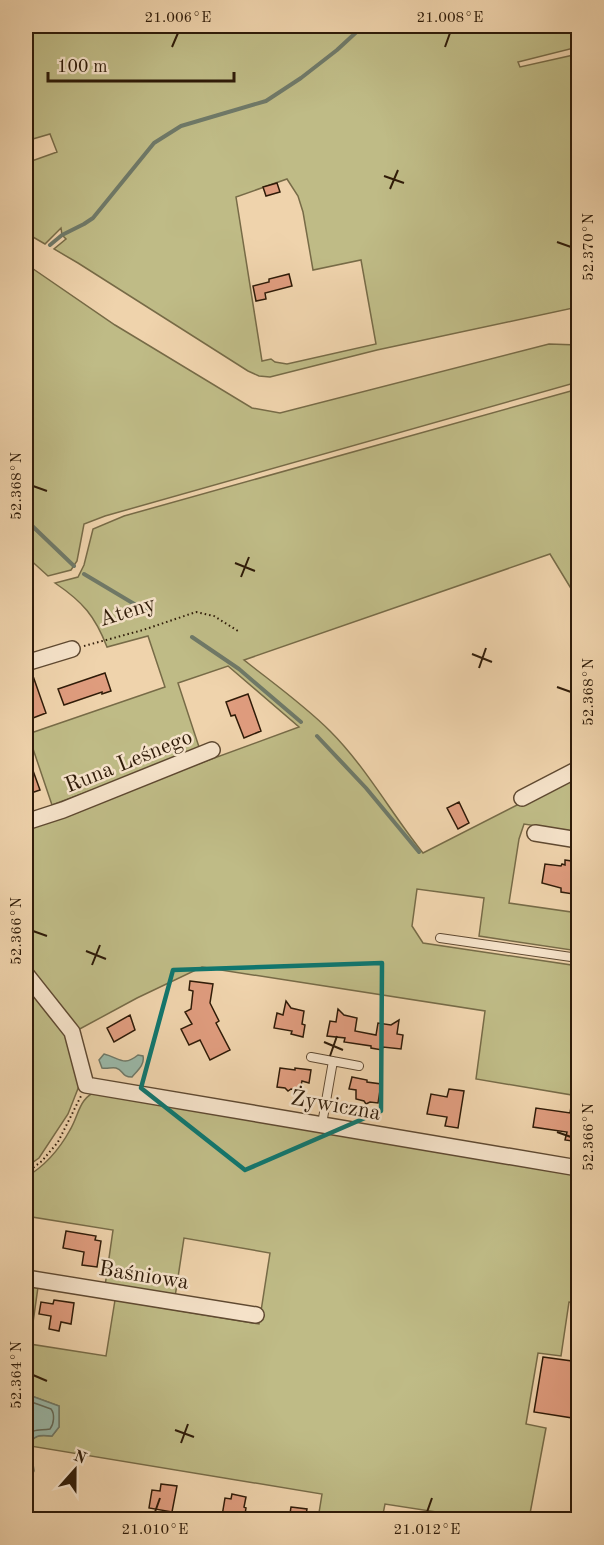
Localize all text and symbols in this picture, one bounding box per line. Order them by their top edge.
text: 21.006°E [145,11,211,26]
text: 21.008°E [417,11,483,26]
scale bar [48,45,234,83]
text: 100 m [57,58,108,76]
text: 52.370°N [582,213,597,281]
text: 52.368°N [10,452,25,520]
street label: Ateny [97,593,159,631]
text: 52.368°N [582,658,597,726]
street label: Runa Leśnego [62,726,196,797]
text: 52.366°N [10,897,25,965]
street label: Żywiczna [289,1084,383,1125]
text: 52.366°N [582,1103,597,1171]
street label: Baśniowa [97,1258,191,1294]
text: 52.364°N [10,1341,25,1409]
north arrow [45,1440,105,1500]
text: N [71,1448,89,1468]
text: 21.010°E [122,1523,188,1538]
text: 21.012°E [394,1523,460,1538]

